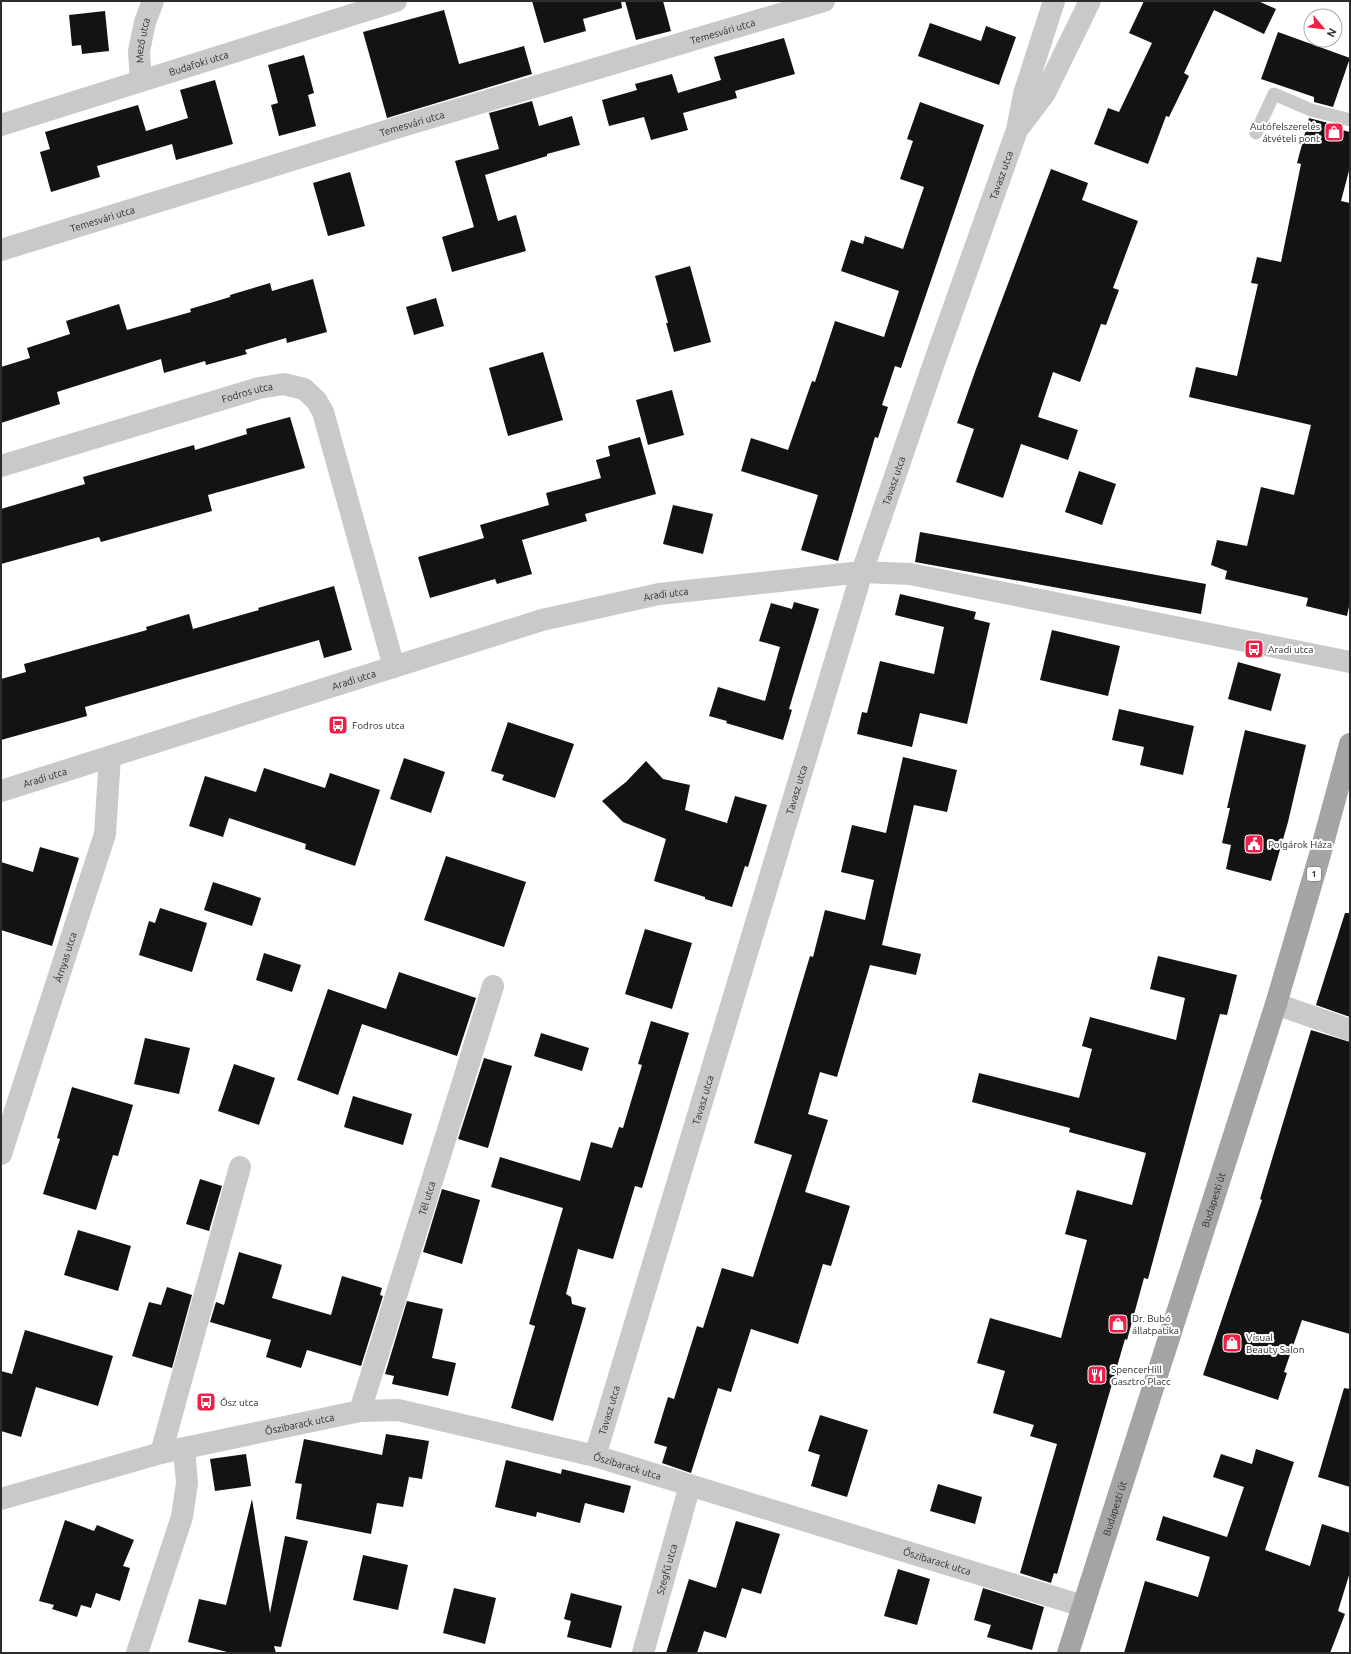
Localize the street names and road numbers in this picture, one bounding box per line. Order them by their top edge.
street label: Mező utca [133,16,152,64]
street label: Temesvári utca [689,16,756,46]
street label: Budafoki utca [167,48,230,78]
street label: Temesvári utca [378,108,446,138]
street label: Tavasz utca [987,149,1015,201]
street label: Temesvári utca [69,204,136,234]
street label: Fodros utca [220,380,273,405]
street label: Tavasz utca [880,455,907,507]
street label: Aradi utca [642,585,689,603]
street label: Aradi utca [330,667,377,692]
street label: Tavasz utca [784,764,809,816]
street label: Aradi utca [22,765,68,789]
road number: 1 [1307,867,1321,881]
street label: Árnyas utca [51,931,78,984]
street label: Tavasz utca [690,1074,715,1126]
street label: Budapesti út [1199,1171,1227,1229]
street label: Tél utca [416,1180,437,1216]
street label: Tavasz utca [596,1384,622,1436]
street label: Őszibarack utca [264,1411,335,1436]
street label: Őszibarack utca [592,1449,663,1482]
street label: Budapesti út [1100,1479,1128,1537]
street label: Szegfű utca [654,1543,679,1596]
street label: Őszibarack utca [902,1545,972,1577]

